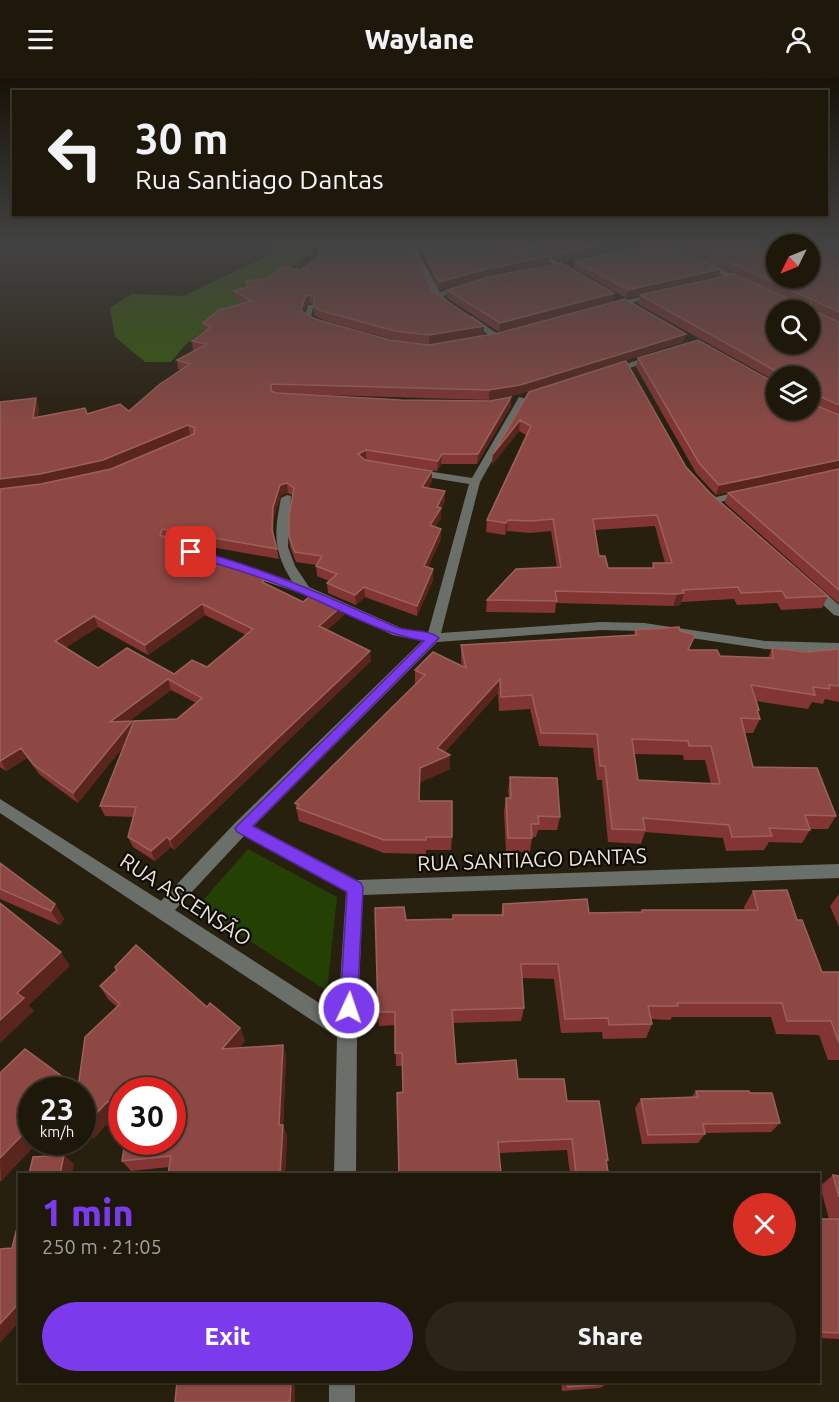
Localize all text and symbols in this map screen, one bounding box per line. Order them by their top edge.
icon: menu [24,23,57,56]
icon: person [782,23,815,56]
text: Waylane [365,24,474,54]
icon: left [36,114,114,192]
text: 30 m [135,115,229,162]
text: Rua Santiago Dantas [135,164,384,194]
north arrow [766,234,820,288]
map controls [766,234,820,420]
button: search [766,300,820,354]
button: layers [766,366,820,420]
pin [165,526,216,577]
icon: arrive [174,535,207,568]
street label: RUA SANTIAGO DANTAS [417,843,647,875]
street label: RUA ASCENSÃO [116,848,256,950]
position arrow [317,976,381,1040]
speed limit sign: 30 [108,1077,186,1155]
text: 23 [40,1092,74,1126]
text: km/h [40,1123,74,1140]
text: 1 min [42,1192,134,1233]
button: close [733,1193,796,1256]
text: 250 m · 21:05 [42,1235,162,1258]
button: Exit [42,1302,413,1371]
button: Share [425,1302,796,1371]

